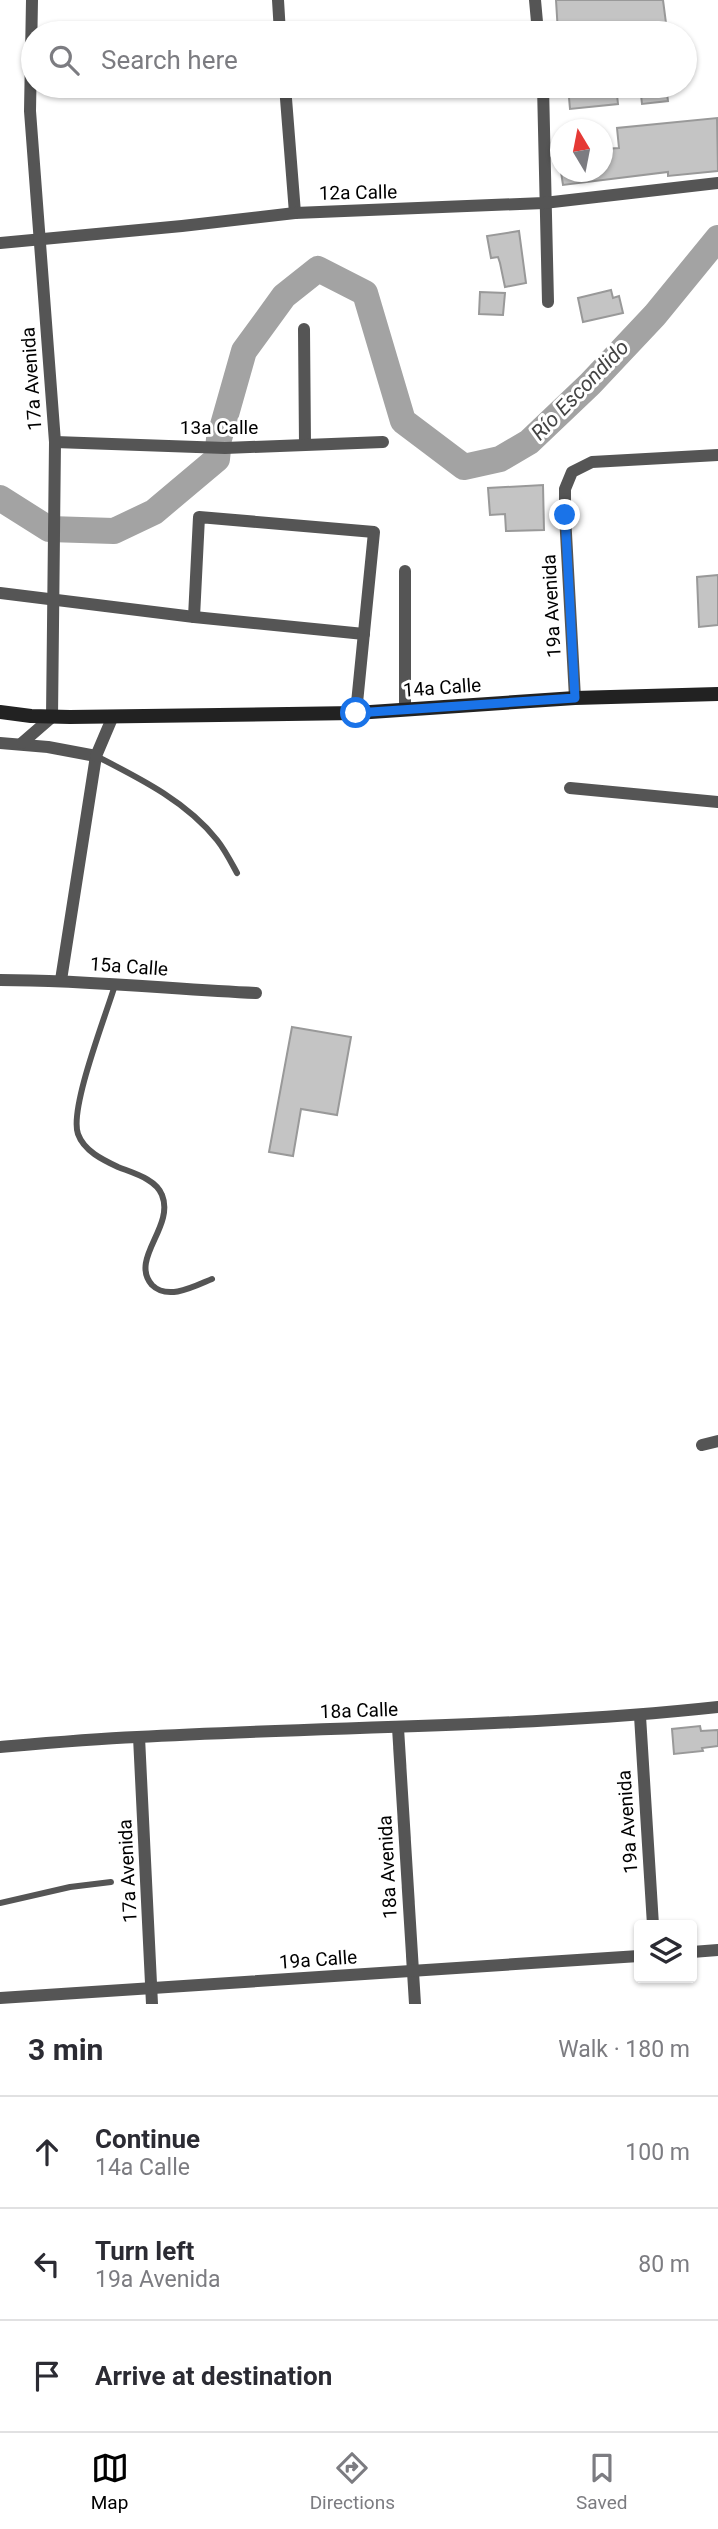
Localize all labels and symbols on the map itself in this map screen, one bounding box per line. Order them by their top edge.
north arrow [550,119,613,182]
street label: 12a Calle [319,180,397,205]
street label: 17a Avenida [16,326,47,431]
water label: Río Escondido [526,335,634,445]
street label: 13a Calle [180,416,258,439]
route end [549,499,580,530]
street label: 19a Avenida [537,554,566,658]
street label: 14a Calle [402,673,482,702]
route start [340,697,371,728]
street label: 15a Calle [89,952,169,981]
street label: 18a Calle [319,1698,399,1723]
street label: 19a Avenida [612,1769,643,1874]
street label: 18a Avenida [373,1815,402,1919]
street label: 17a Avenida [113,1819,142,1923]
street label: 19a Calle [278,1945,358,1974]

